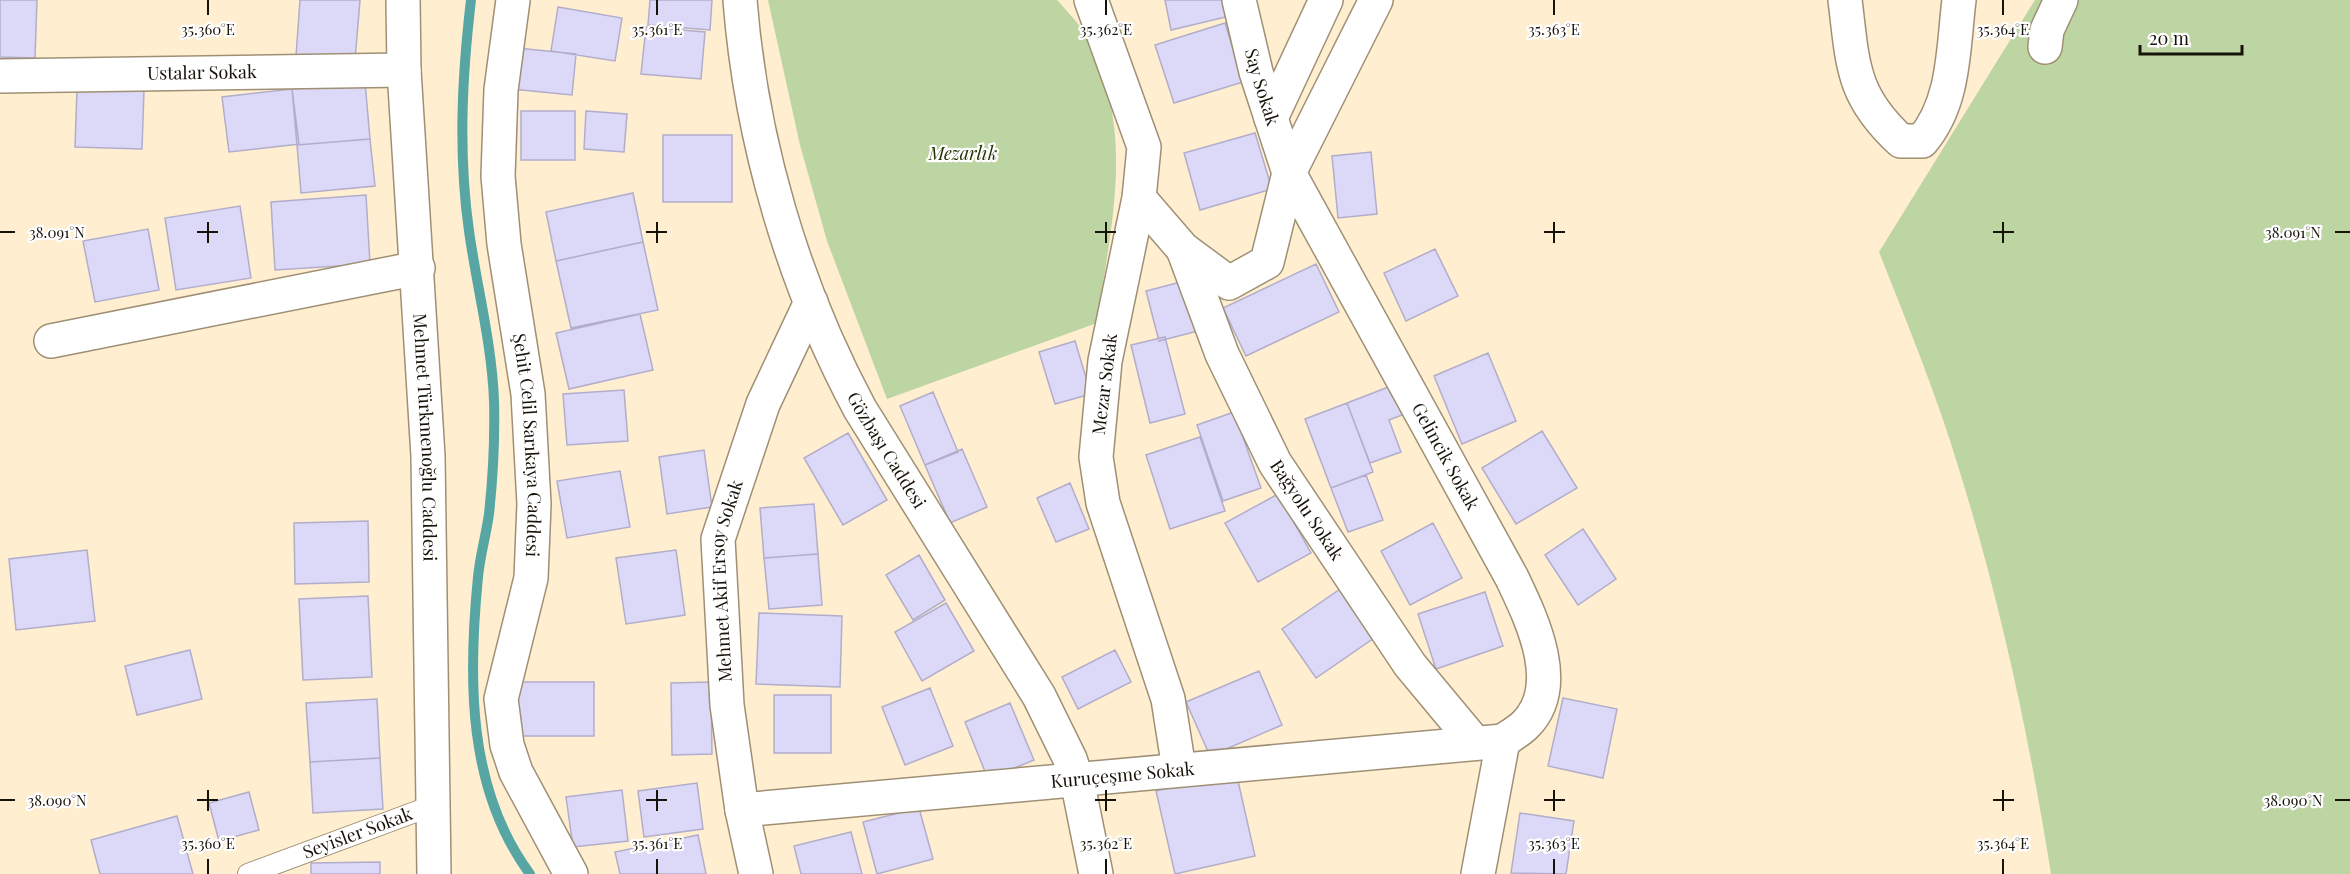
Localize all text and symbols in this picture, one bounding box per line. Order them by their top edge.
scale bar [2140,18,2242,56]
text: 35.360°E [181,19,235,39]
text: 35.361°E [632,19,682,39]
text: 35.362°E [1080,19,1132,39]
text: 35.363°E [1528,19,1580,39]
text: 35.364°E [1977,19,2029,39]
text: 20 m [2149,26,2189,50]
street label: Say Sokak [1240,46,1286,129]
street label: Ustalar Sokak [147,59,257,85]
park label: Mezarlık [928,141,997,165]
text: 38.091°N [29,222,85,242]
text: 38.091°N [2265,222,2321,242]
street label: Mehmet Türkmenoğlu Caddesi [408,313,443,562]
street label: Şehit Celil Sarıkaya Caddesi [507,331,547,557]
street label: Mezar Sokak [1086,332,1122,436]
street label: Gözbaşı Caddesi [842,387,932,513]
street label: Gelincik Sokak [1407,398,1485,514]
street label: Bağyolu Sokak [1265,455,1350,565]
street label: Mehmet Akif Ersoy Sokak [705,476,748,683]
street label: Kuruçeşme Sokak [1049,756,1195,793]
text: 38.090°N [27,790,87,810]
text: 38.090°N [2263,790,2323,810]
street label: Seyisler Sokak [299,801,416,864]
text: 35.360°E [181,833,235,853]
text: 35.361°E [632,833,682,853]
text: 35.362°E [1080,833,1132,853]
text: 35.363°E [1528,833,1580,853]
text: 35.364°E [1977,833,2029,853]

